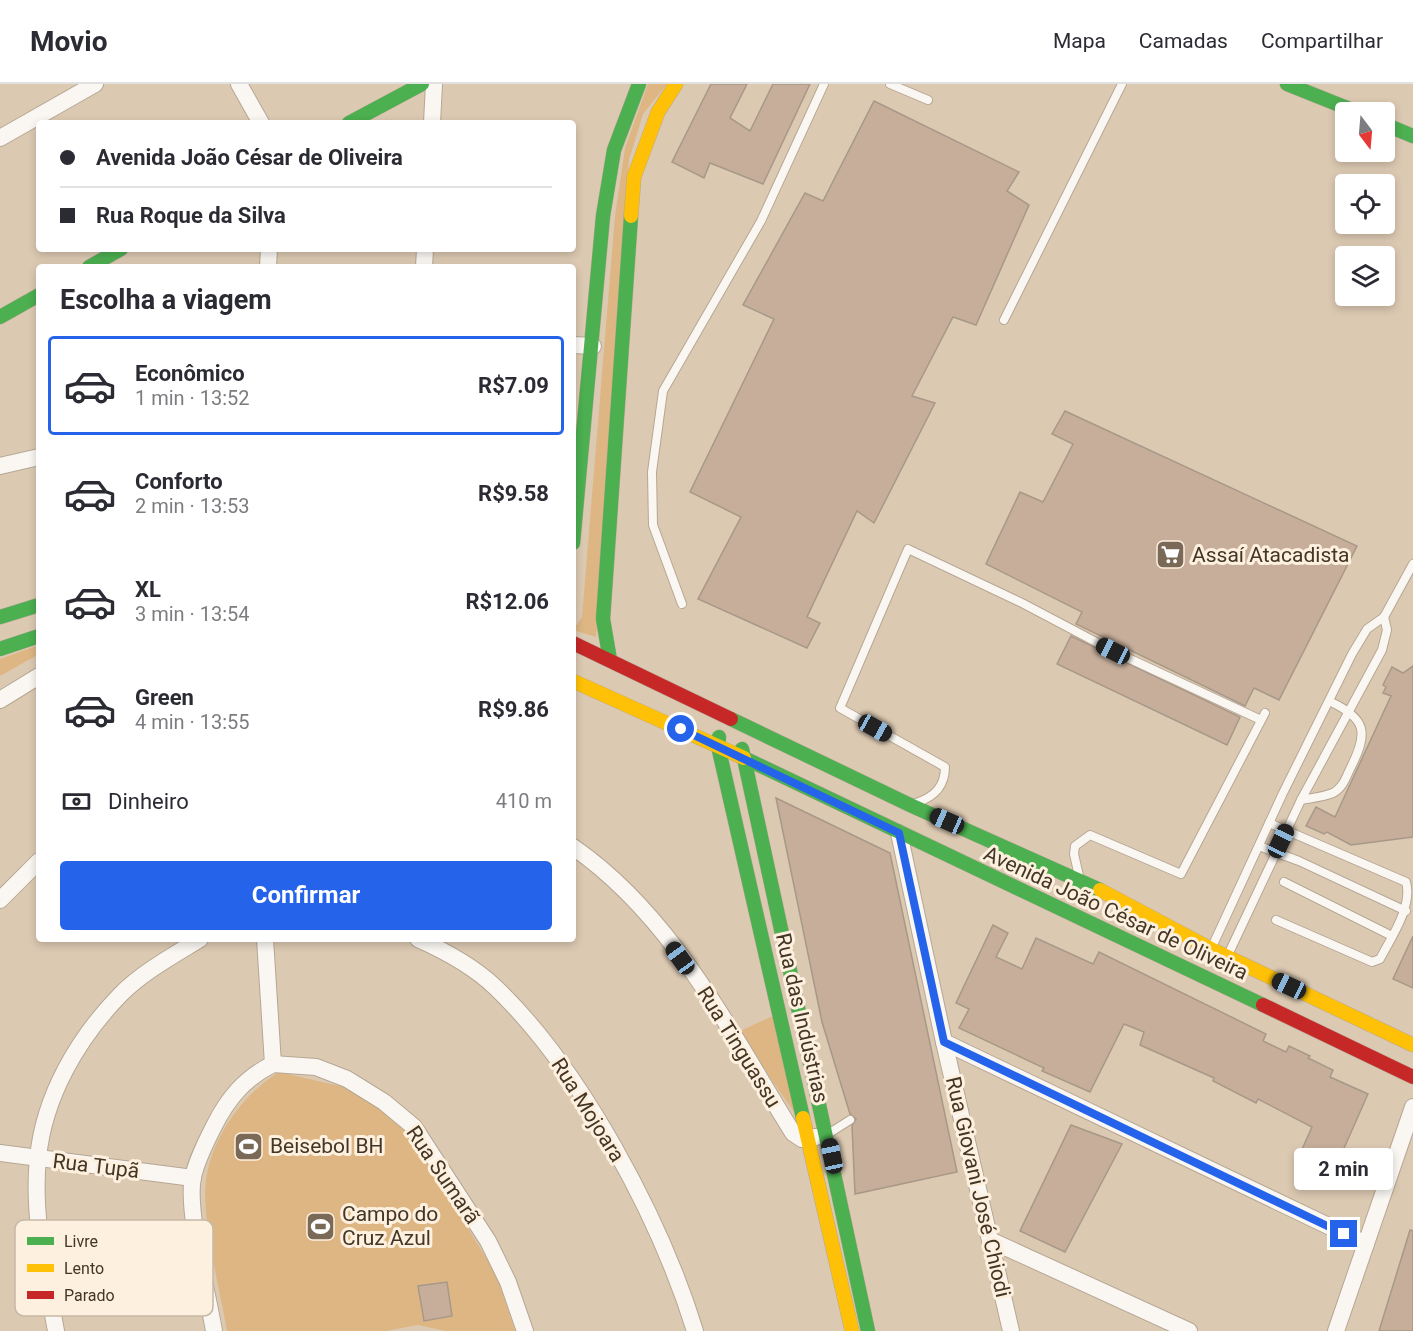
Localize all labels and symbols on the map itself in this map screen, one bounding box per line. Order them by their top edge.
north arrow [1335,102,1395,162]
supermarket icon: Assaí Atacadista [1155,539,1187,571]
place label: Assaí Atacadista [1192,543,1350,567]
car [1093,635,1133,667]
car [855,711,895,745]
route start [667,715,694,742]
car [927,805,967,837]
car [1265,821,1297,861]
street label: Avenida João César de Oliveira [980,841,1252,985]
street label: Rua das Indústrias [771,931,833,1105]
car [662,938,698,978]
car [1269,970,1309,1002]
street label: Rua Tinguassu [692,982,786,1112]
street label: Rua Mojoara [547,1054,629,1166]
street label: Rua Giovani José Chiodi [941,1074,1015,1300]
street label: Rua Sumarã [401,1121,485,1229]
sports icon: Beisebol BH [233,1130,265,1162]
place label: Beisebol BH [270,1134,383,1158]
car [819,1137,845,1175]
callout: 2 min [1294,1147,1394,1189]
street label: Rua Tupã [51,1149,141,1183]
place label: Campo do Cruz Azul [342,1202,438,1250]
sports icon: Campo do Cruz Azul [305,1210,337,1242]
legend [15,1220,213,1316]
route end [1330,1220,1357,1247]
text: Livre [64,1232,98,1251]
text: Lento [64,1259,104,1278]
text: Parado [64,1286,115,1305]

